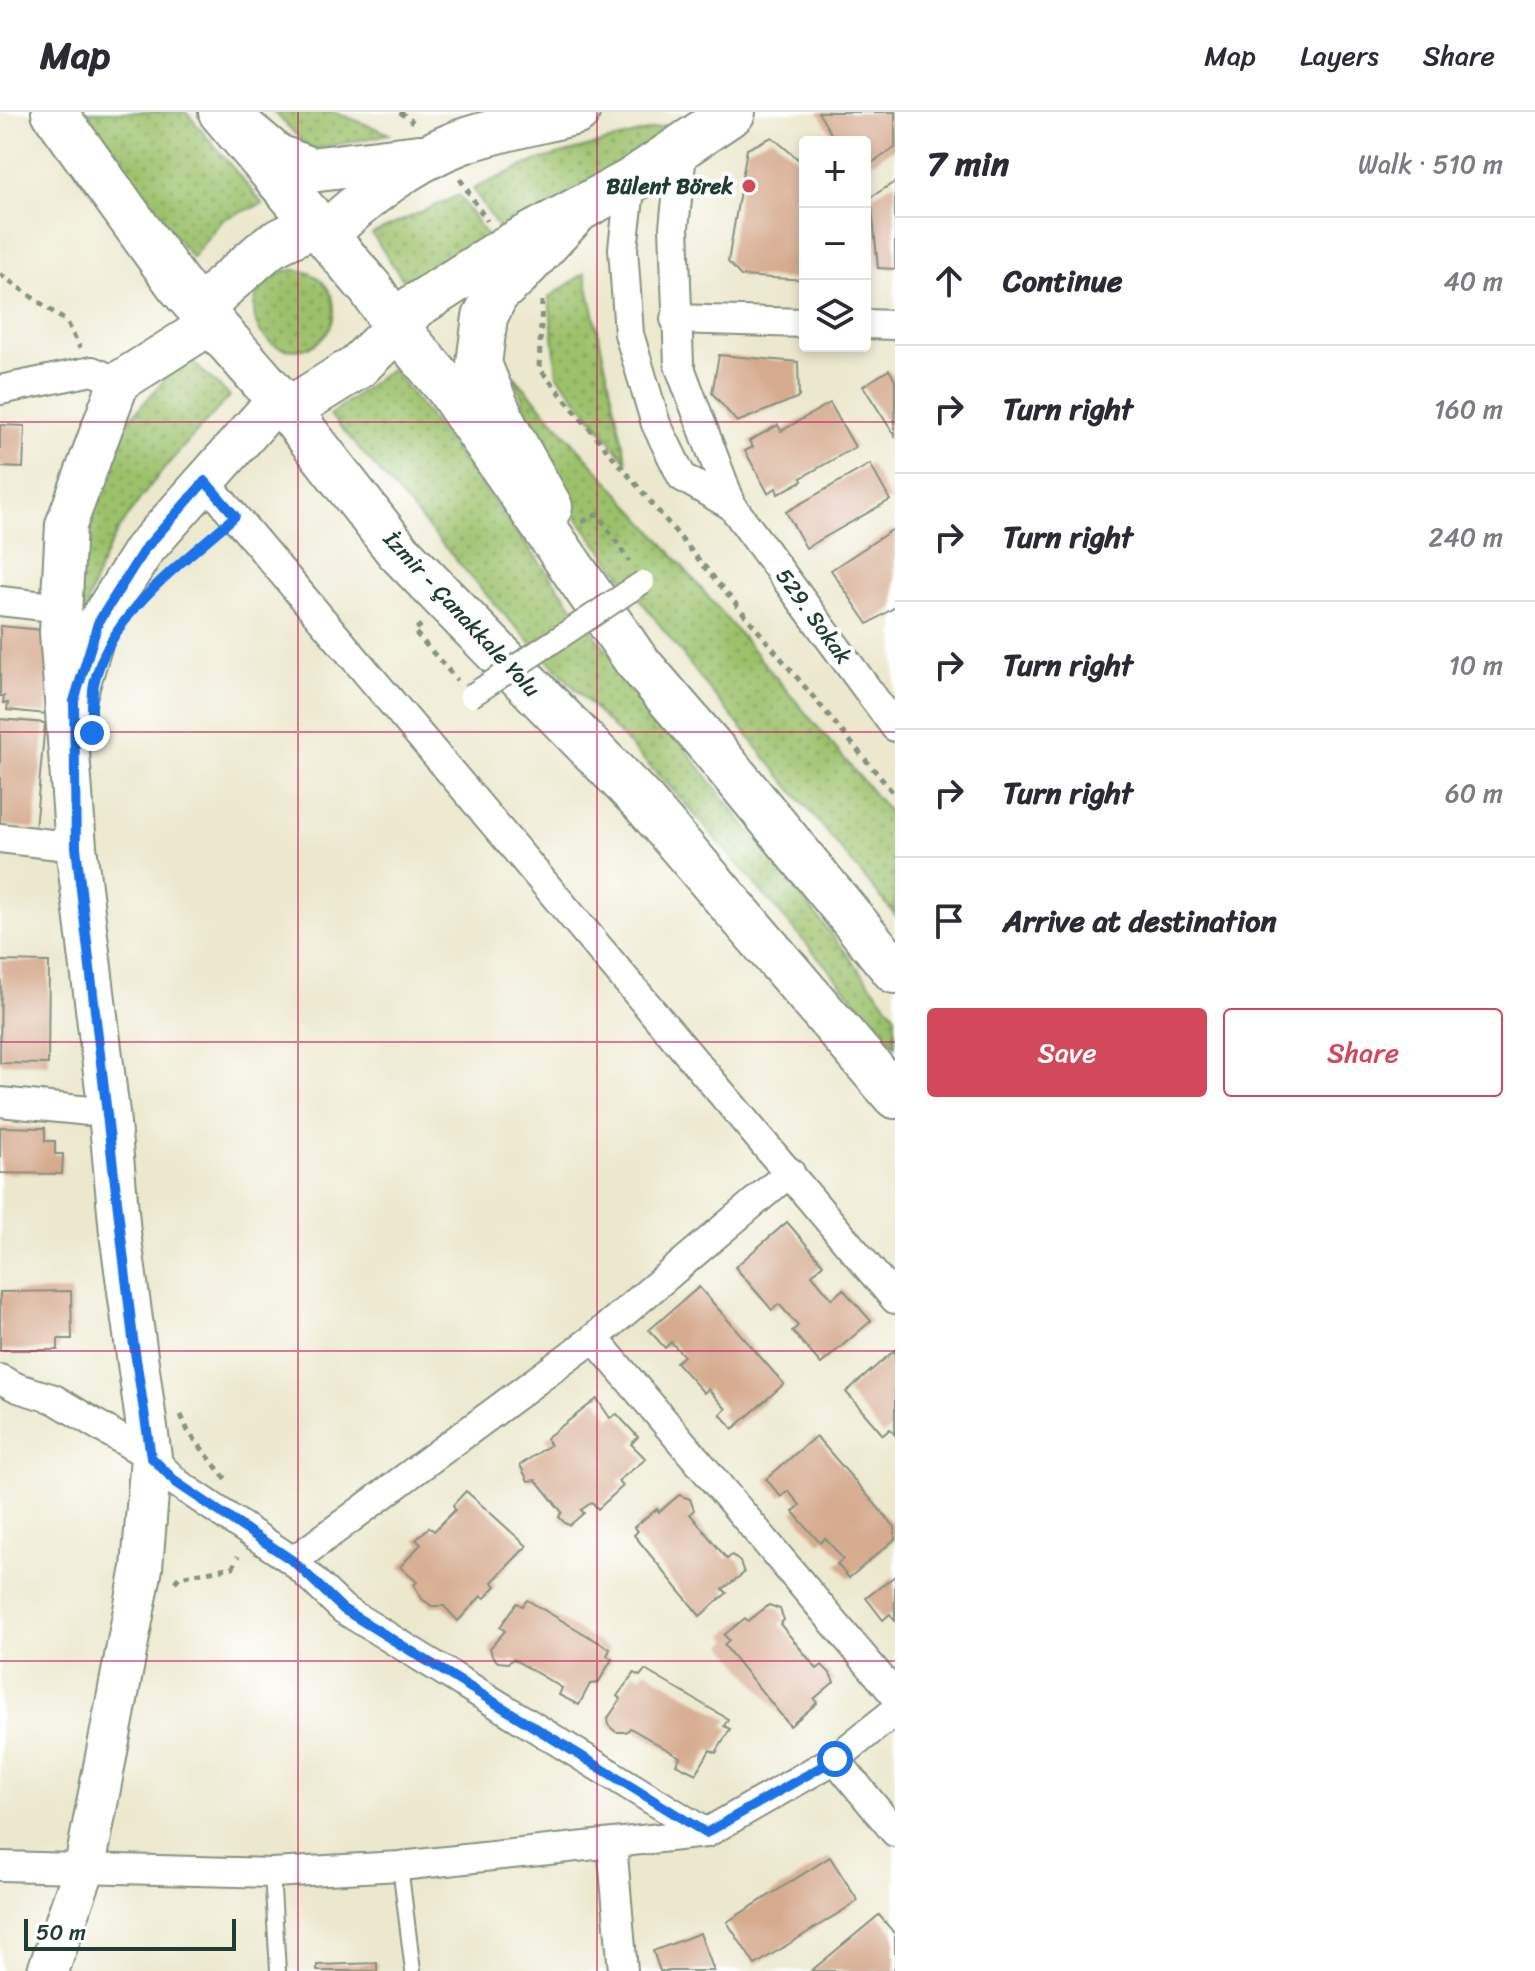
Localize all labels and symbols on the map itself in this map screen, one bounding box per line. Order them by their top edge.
place label: Bülent Börek [606,167,733,206]
marker: Bülent Börek [740,177,758,195]
street label: İzmir - Çanakkale Yolu [373,521,550,707]
street label: 529. Sokak [765,559,863,673]
route end [74,715,110,751]
route start [817,1741,853,1777]
scale bar [24,1915,236,1951]

